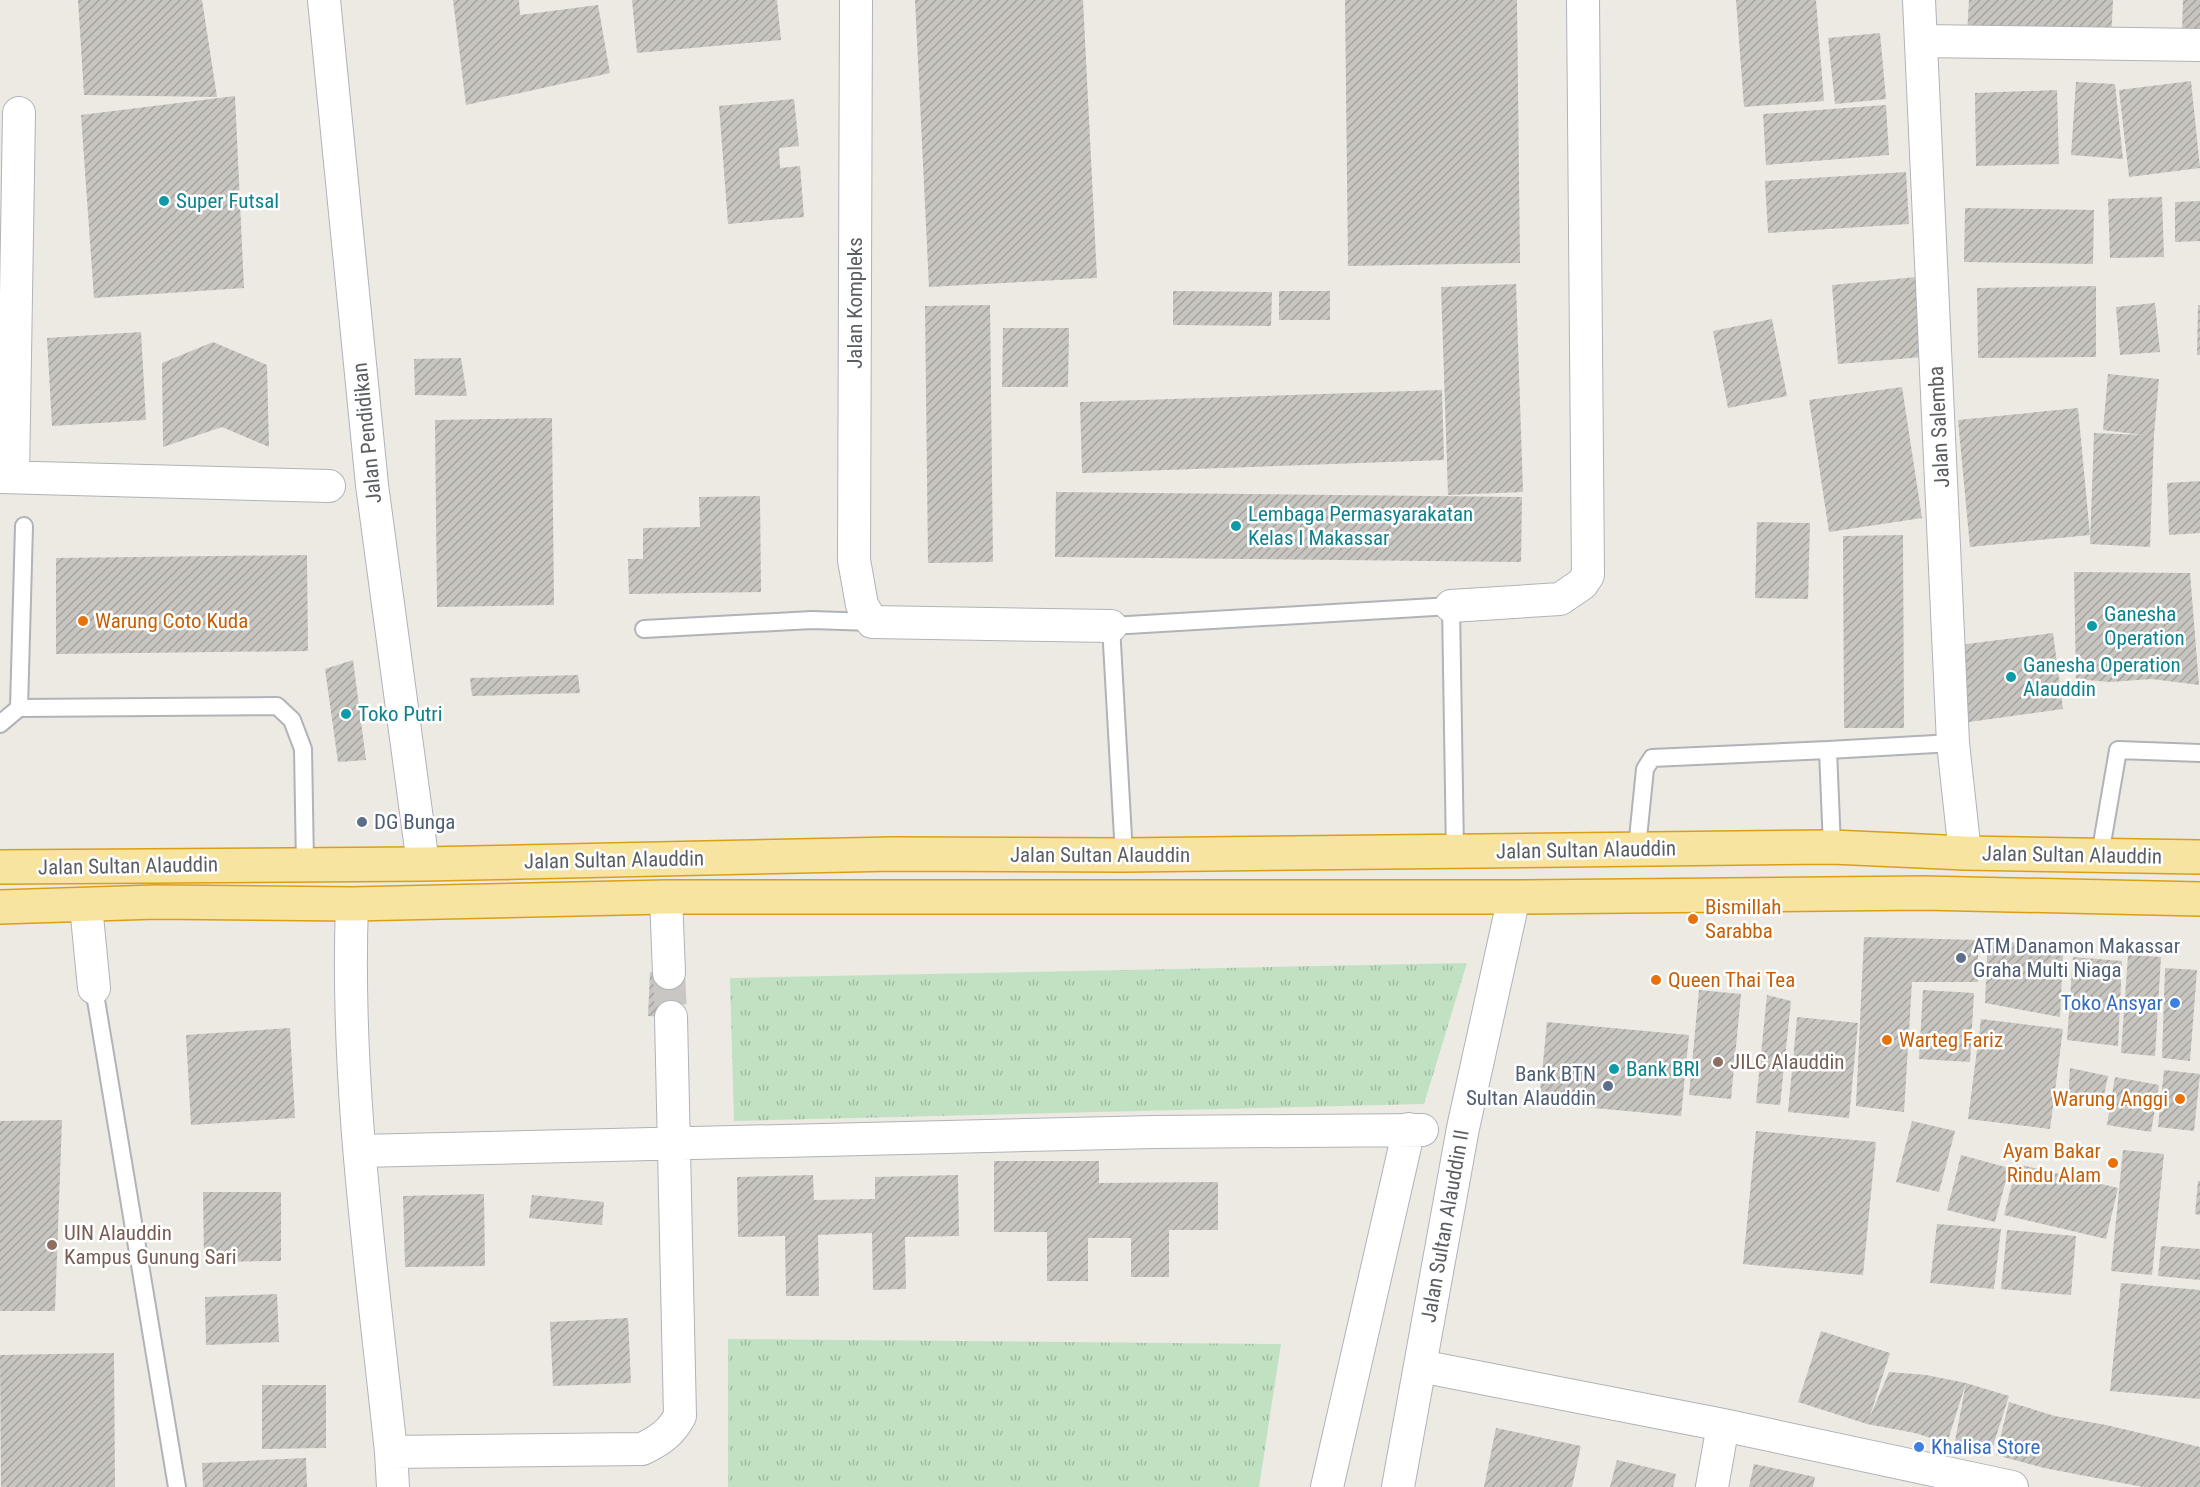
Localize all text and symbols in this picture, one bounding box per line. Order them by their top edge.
place label: Super Futsal [176,189,279,213]
marker: Super Futsal [157,194,171,208]
street label: Jalan Kompleks [843,237,867,369]
street label: Jalan Pendidikan [348,361,386,505]
street label: Jalan Salemba [1924,365,1954,489]
place label: Lembaga Permasyarakatan Kelas I Makassar [1248,502,1473,550]
marker: Lembaga Permasyarakatan Kelas I Makassar [1229,519,1243,533]
place label: Ganesha Operation [2104,602,2185,650]
place label: Warung Coto Kuda [95,609,248,633]
marker: Warung Coto Kuda [76,614,90,628]
marker: Ganesha Operation [2085,619,2099,633]
place label: Ganesha Operation Alauddin [2023,653,2181,701]
marker: Ganesha Operation Alauddin [2004,670,2018,684]
place label: Toko Putri [358,702,443,726]
marker: Toko Putri [339,707,353,721]
place label: DG Bunga [374,810,455,834]
marker: DG Bunga [355,815,369,829]
street label: Jalan Sultan Alauddin [1496,836,1676,864]
street label: Jalan Sultan Alauddin [1982,841,2162,869]
street label: Jalan Sultan Alauddin [1010,843,1190,867]
street label: Jalan Sultan Alauddin [524,846,704,874]
street label: Jalan Sultan Alauddin [38,852,218,880]
place label: Bismillah Sarabba [1705,895,1781,943]
marker: Bismillah Sarabba [1686,912,1700,926]
place label: ATM Danamon Makassar Graha Multi Niaga [1973,934,2180,982]
marker: ATM Danamon Makassar Graha Multi Niaga [1954,951,1968,965]
place label: Queen Thai Tea [1668,968,1795,992]
marker: Queen Thai Tea [1649,973,1663,987]
place label: Toko Ansyar [2061,991,2163,1015]
marker: Toko Ansyar [2168,996,2182,1010]
place label: Warteg Fariz [1899,1028,2003,1052]
marker: Warteg Fariz [1880,1033,1894,1047]
place label: JILC Alauddin [1730,1050,1844,1074]
marker: JILC Alauddin [1711,1055,1725,1069]
place label: Bank BRI [1626,1057,1700,1081]
place label: Bank BTN Sultan Alauddin [1466,1062,1596,1110]
marker: Bank BRI [1607,1062,1621,1076]
marker: Bank BTN Sultan Alauddin [1601,1079,1615,1093]
place label: Warung Anggi [2053,1087,2168,1111]
marker: Warung Anggi [2173,1092,2187,1106]
street label: Jalan Sultan Alauddin II [1416,1128,1474,1324]
place label: Ayam Bakar Rindu Alam [2003,1139,2101,1187]
marker: Ayam Bakar Rindu Alam [2106,1156,2120,1170]
place label: UIN Alauddin Kampus Gunung Sari [64,1221,237,1269]
marker: UIN Alauddin Kampus Gunung Sari [45,1238,59,1252]
place label: Khalisa Store [1931,1435,2040,1459]
marker: Khalisa Store [1912,1440,1926,1454]

